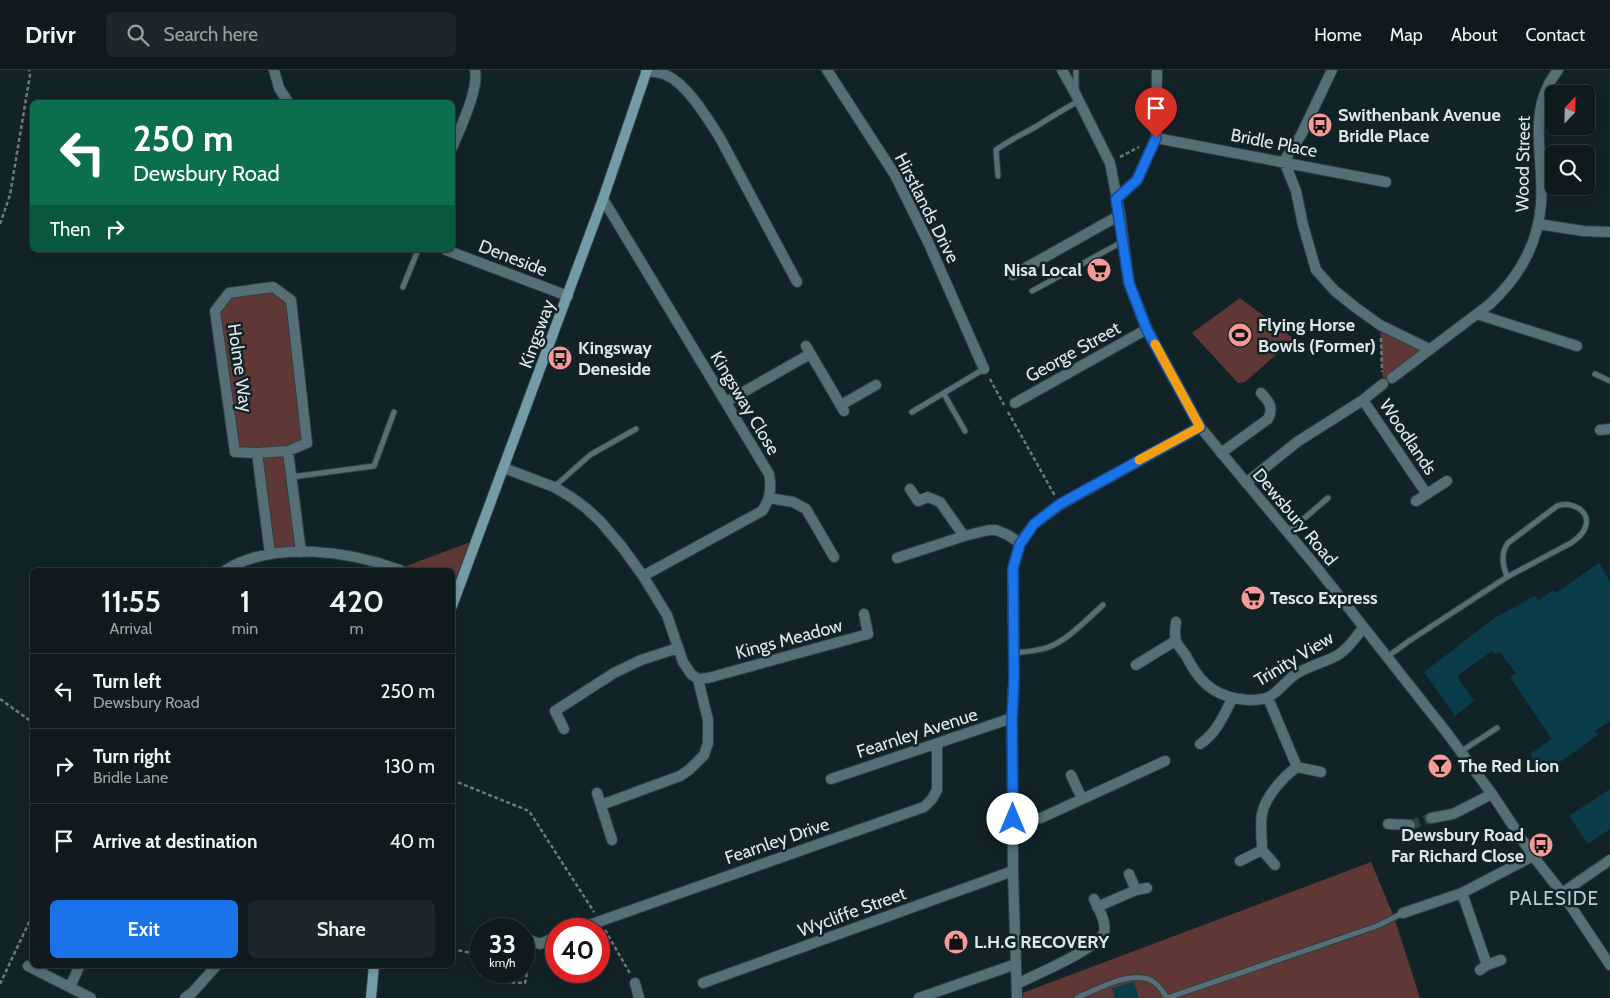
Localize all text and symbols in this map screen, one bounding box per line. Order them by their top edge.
search box [106,12,456,57]
text: Drivr [25,20,76,49]
icon: search [124,21,152,49]
text: Search here [164,23,258,46]
text: Home [1314,24,1362,46]
text: Map [1390,24,1423,46]
text: About [1451,24,1497,46]
text: Contact [1525,24,1585,46]
north arrow [1545,85,1595,135]
map controls [1545,85,1595,195]
pin [1135,87,1177,138]
icon: arrive [1142,94,1170,122]
place label: Swithenbank Avenue Bridle Place [1338,104,1501,147]
bus stop icon: Swithenbank Avenue Bridle Place [1307,112,1333,138]
street label: Wood Street [1511,116,1535,212]
text: 250 m [133,117,233,160]
icon: left [50,120,115,185]
street label: Bridle Place [1229,124,1319,162]
button: search [1545,145,1595,195]
street label: Hirstlands Drive [890,149,964,267]
text: Dewsbury Road [133,160,280,187]
icon: right [101,215,129,243]
text: Then [50,218,91,241]
street label: Deneside [475,235,551,281]
supermarket icon: Nisa Local [1086,257,1112,283]
place label: Nisa Local [1003,259,1082,281]
street label: Kingsway [514,297,560,371]
place label: Flying Horse Bowls (Former) [1258,314,1376,357]
street label: George Street [1022,317,1124,387]
street label: Holme Way [223,322,257,414]
sports icon: Flying Horse Bowls (Former) [1227,322,1253,348]
place label: Kingsway Deneside [578,337,652,380]
bus stop icon: Kingsway Deneside [547,345,573,371]
street label: Kingsway Close [705,347,785,459]
street label: Woodlands [1375,395,1441,479]
street label: Dewsbury Road [1248,464,1342,570]
text: 11:55 [101,583,161,620]
text: 1 [240,583,250,620]
text: 420 [329,583,384,620]
supermarket icon: Tesco Express [1240,585,1266,611]
place label: Tesco Express [1270,587,1378,609]
street label: Kings Meadow [733,614,845,664]
text: Arrival [110,619,152,638]
text: min [232,619,258,638]
text: m [350,619,364,638]
street label: Trinity View [1250,627,1338,691]
text: Turn left [93,670,161,693]
icon: left [50,677,78,705]
text: 250 m [381,680,435,703]
text: Dewsbury Road [93,693,200,712]
street label: Fearnley Avenue [854,703,980,763]
text: Turn right [93,745,171,768]
icon: right [50,752,78,780]
bar icon: The Red Lion [1427,753,1453,779]
text: 130 m [384,755,435,778]
place label: The Red Lion [1458,755,1559,777]
text: Bridle Lane [93,768,168,787]
position arrow [986,792,1038,844]
street label: Fearnley Drive [722,813,832,869]
place label: Dewsbury Road Far Richard Close [1391,824,1524,867]
icon: arrive [50,827,78,855]
text: Arrive at destination [93,830,257,853]
text: 40 m [390,830,435,853]
bus stop icon: Dewsbury Road Far Richard Close [1528,832,1554,858]
street label: Wycliffe Street [795,882,909,942]
district label: PALESIDE [1509,887,1599,910]
button: Exit [50,900,238,958]
button: Share [248,900,435,958]
speed limit sign: 40 [545,918,610,983]
text: 33 [489,929,516,959]
shop icon: L.H.G RECOVERY [943,929,969,955]
place label: L.H.G RECOVERY [974,931,1110,953]
text: km/h [489,955,516,970]

